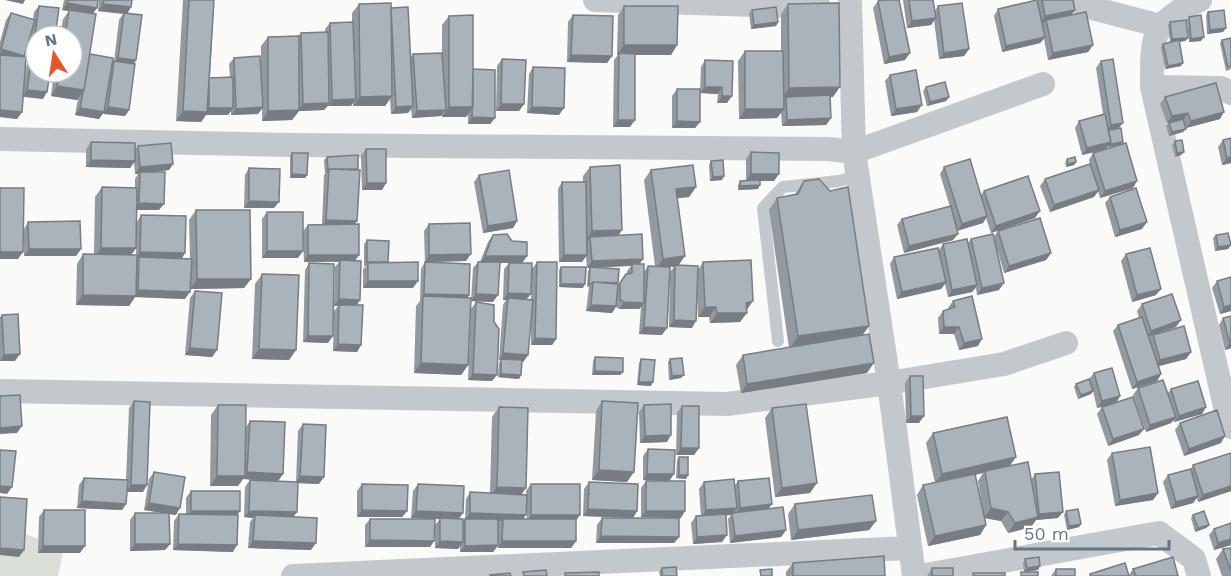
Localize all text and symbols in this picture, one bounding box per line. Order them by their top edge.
north arrow [24,24,84,84]
text: N [43,29,59,50]
scale bar [1015,513,1170,551]
text: 50 m [1024,523,1069,544]

